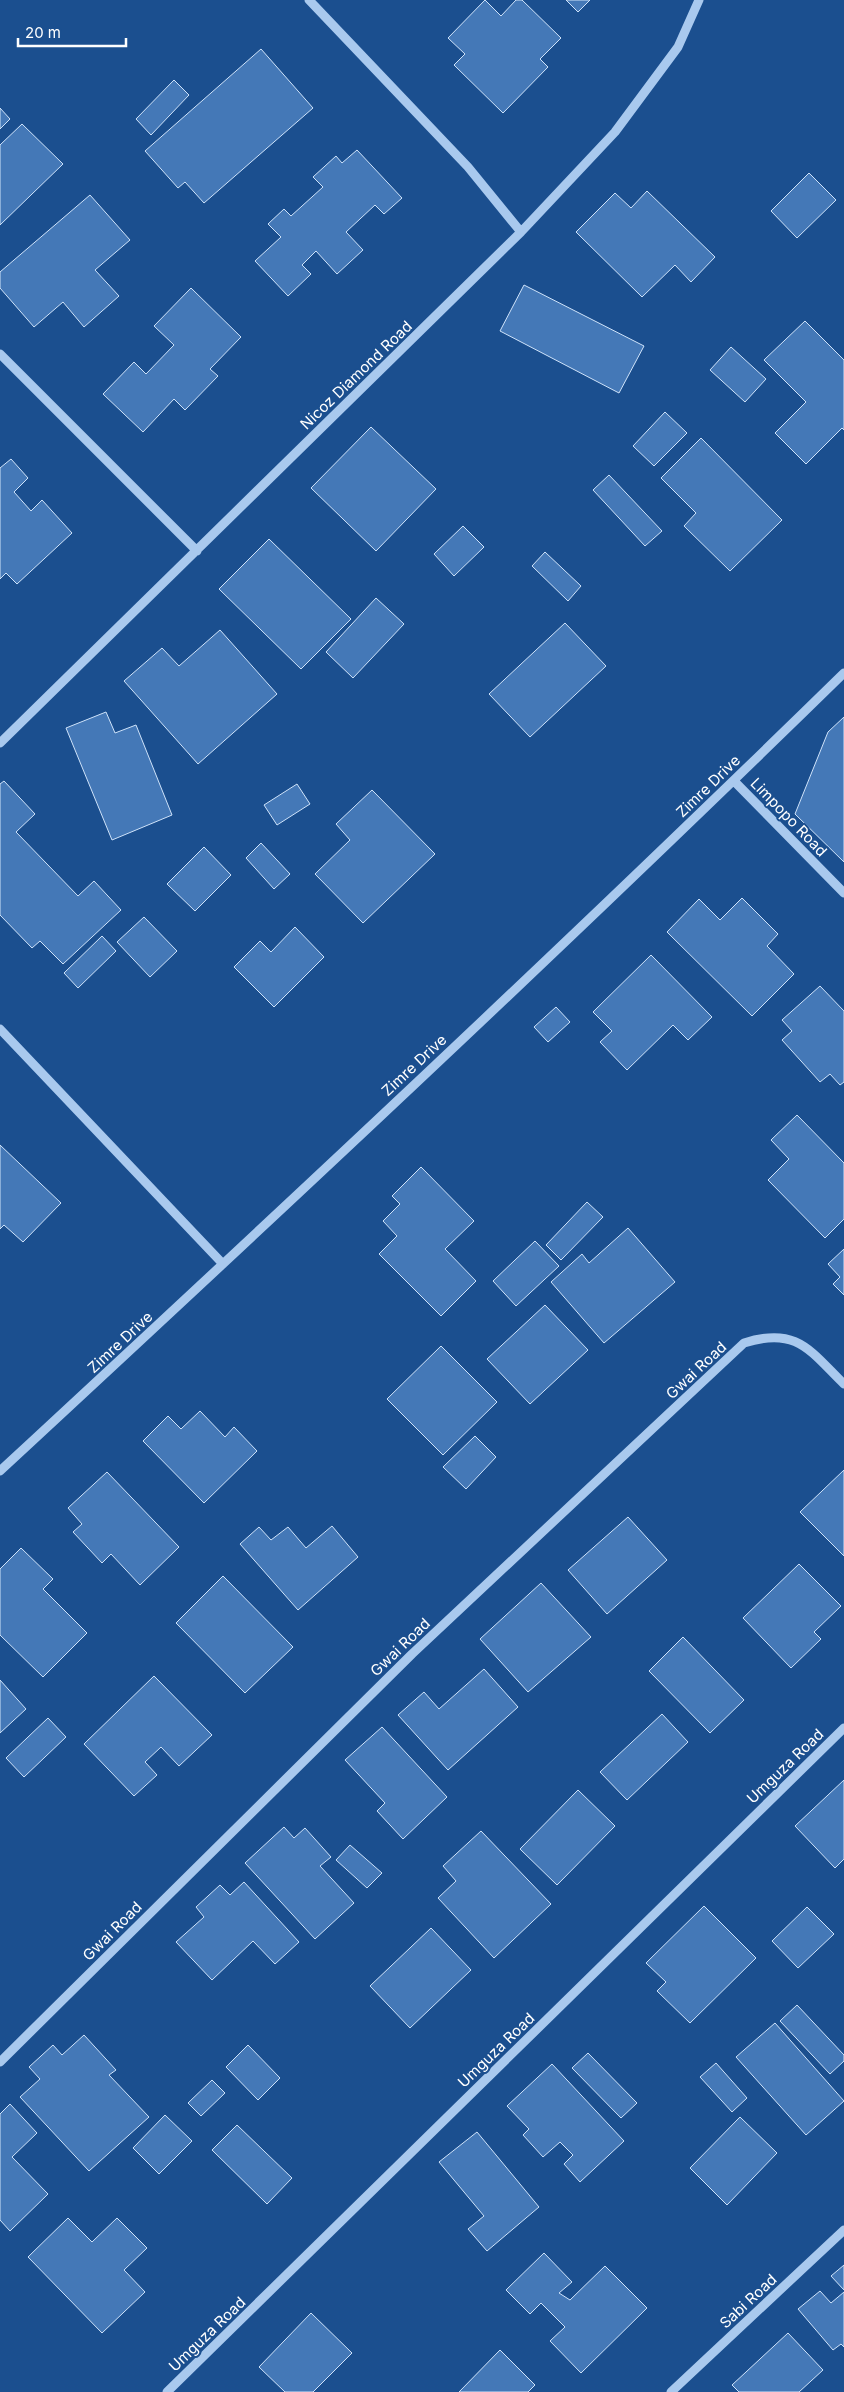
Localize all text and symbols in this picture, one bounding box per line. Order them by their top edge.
scale bar [18,15,125,47]
text: 20 m [25,23,61,42]
street label: Nicoz Diamond Road [296,317,416,433]
street label: Zimre Drive [672,751,744,821]
street label: Limpopo Road [747,774,831,860]
street label: Zimre Drive [378,1030,450,1100]
street label: Zimre Drive [84,1307,156,1377]
street label: Gwai Road [662,1337,730,1403]
street label: Gwai Road [366,1614,434,1680]
street label: Umguza Road [743,1725,827,1807]
street label: Gwai Road [78,1897,146,1965]
street label: Umguza Road [454,2009,538,2091]
street label: Sabi Road [715,2270,781,2332]
street label: Umguza Road [165,2293,249,2375]

